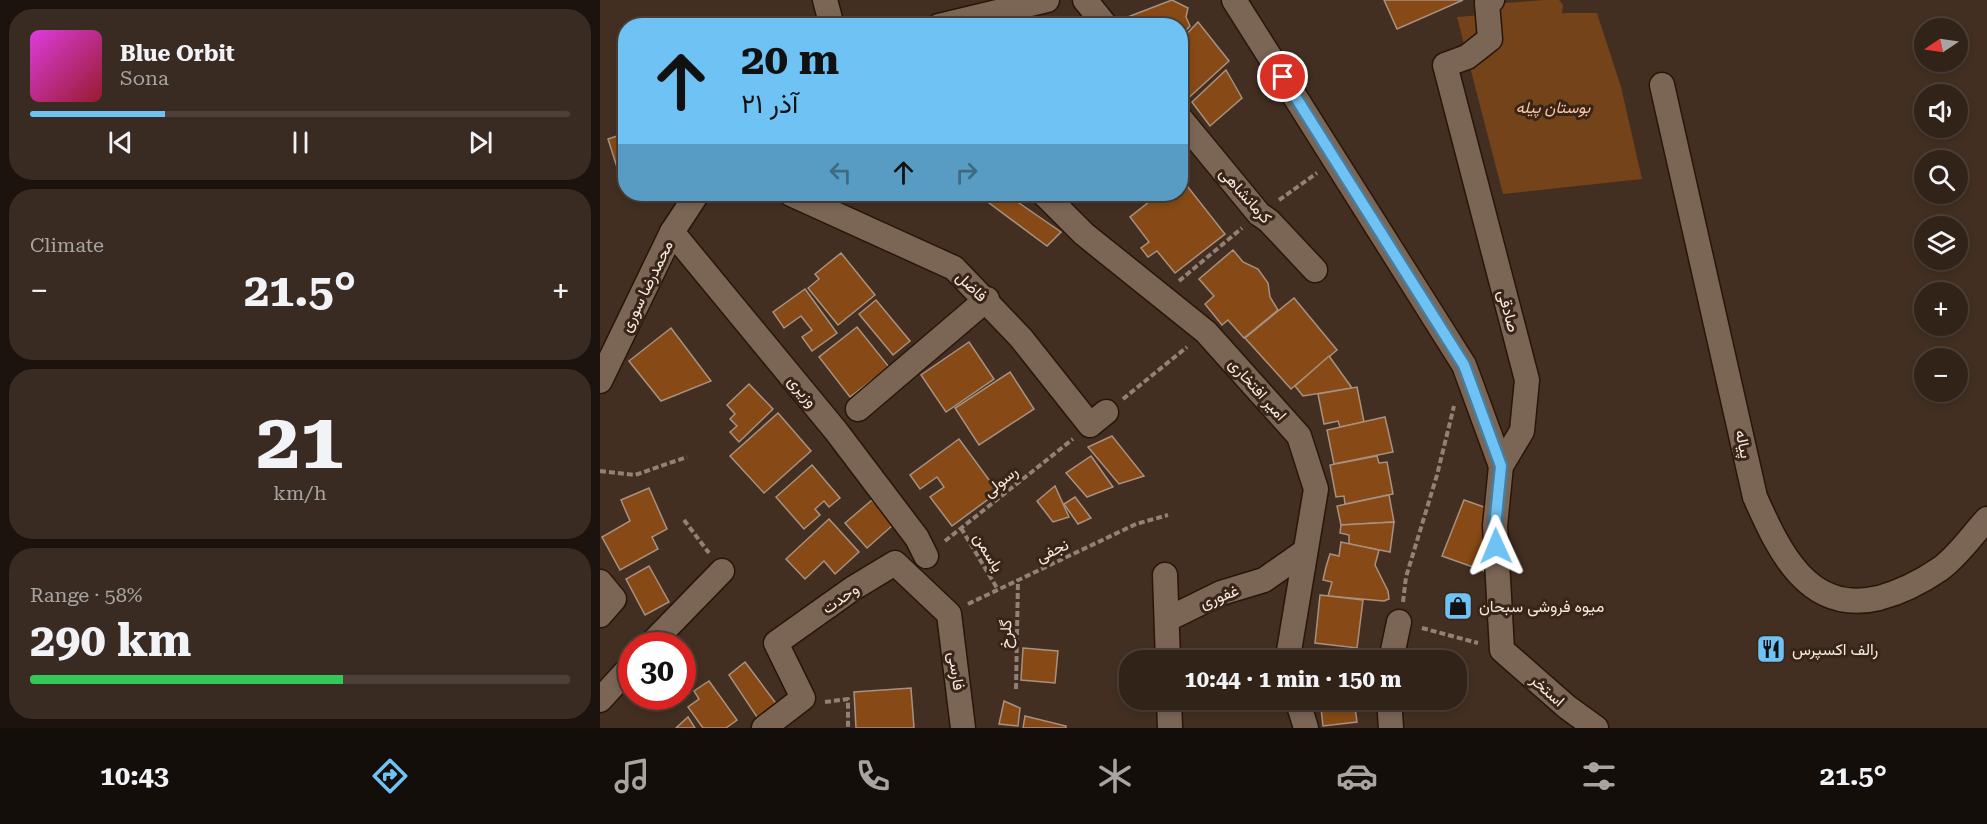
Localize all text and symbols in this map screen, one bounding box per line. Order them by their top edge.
north arrow [1914,18,1968,72]
map controls [1914,18,1968,402]
text: 20 m [741,35,839,84]
text: Blue Orbit [120,41,235,66]
icon: ahead [642,42,720,120]
pin [1257,51,1308,102]
icon: arrive [1266,60,1299,93]
text: Sona [120,66,169,90]
button: sound [1914,84,1968,138]
text: ۲۱ آذر [741,88,798,120]
park label: بوستان پیله [1516,98,1591,119]
icon: previous [104,126,137,159]
icon: pause [284,126,317,159]
icon: next [464,126,497,159]
button: search [1914,150,1968,204]
icon: left [824,156,857,189]
icon: ahead [887,156,920,189]
icon: right [950,156,983,189]
street label: کرمانشاهی [1215,164,1276,228]
button: layers [1914,216,1968,270]
text: Climate [30,233,104,257]
street label: محمدرضا سوری [616,237,678,336]
text: 21.5° [244,264,356,317]
street label: فاضل [952,267,991,306]
text: − [30,271,48,310]
text: + [552,271,570,310]
button: + [1914,282,1968,336]
street label: صادقی [1493,288,1523,335]
button: − [1914,348,1968,402]
street label: امیر افتخاری [1224,354,1291,425]
street label: وزیری [783,372,821,412]
text: 21 [256,396,344,487]
street label: پیاله [1729,428,1756,460]
street label: رسولی [979,462,1022,502]
text: km/h [273,481,327,505]
position arrow [1464,514,1528,578]
street label: یاسمن [969,529,1008,576]
street label: نجفی [1033,535,1072,567]
street label: وحدت [818,579,863,619]
street label: غفوری [1197,580,1242,613]
text: Range · 58% [30,583,142,607]
shop icon: میوه فروشی سبحان [1442,590,1474,622]
place label: میوه فروشی سبحان [1479,597,1604,617]
text: 290 km [30,614,191,667]
street label: گلرخ [996,619,1017,649]
speed limit sign: 30 [618,632,696,710]
restaurant icon: رالف اکسپرس [1755,633,1787,665]
place label: رالف اکسپرس [1792,640,1878,661]
street label: فارسی [943,651,969,692]
text: 10:44 · 1 min · 150 m [1184,667,1402,692]
street label: استخر [1525,670,1569,711]
icon: directions [369,755,411,797]
icon: music [611,755,653,797]
icon: phone [852,755,894,797]
icon: climate [1094,755,1136,797]
icon: car [1336,755,1378,797]
icon: filters [1578,755,1620,797]
text: 10:43 [100,760,169,792]
text: 21.5° [1820,760,1887,792]

